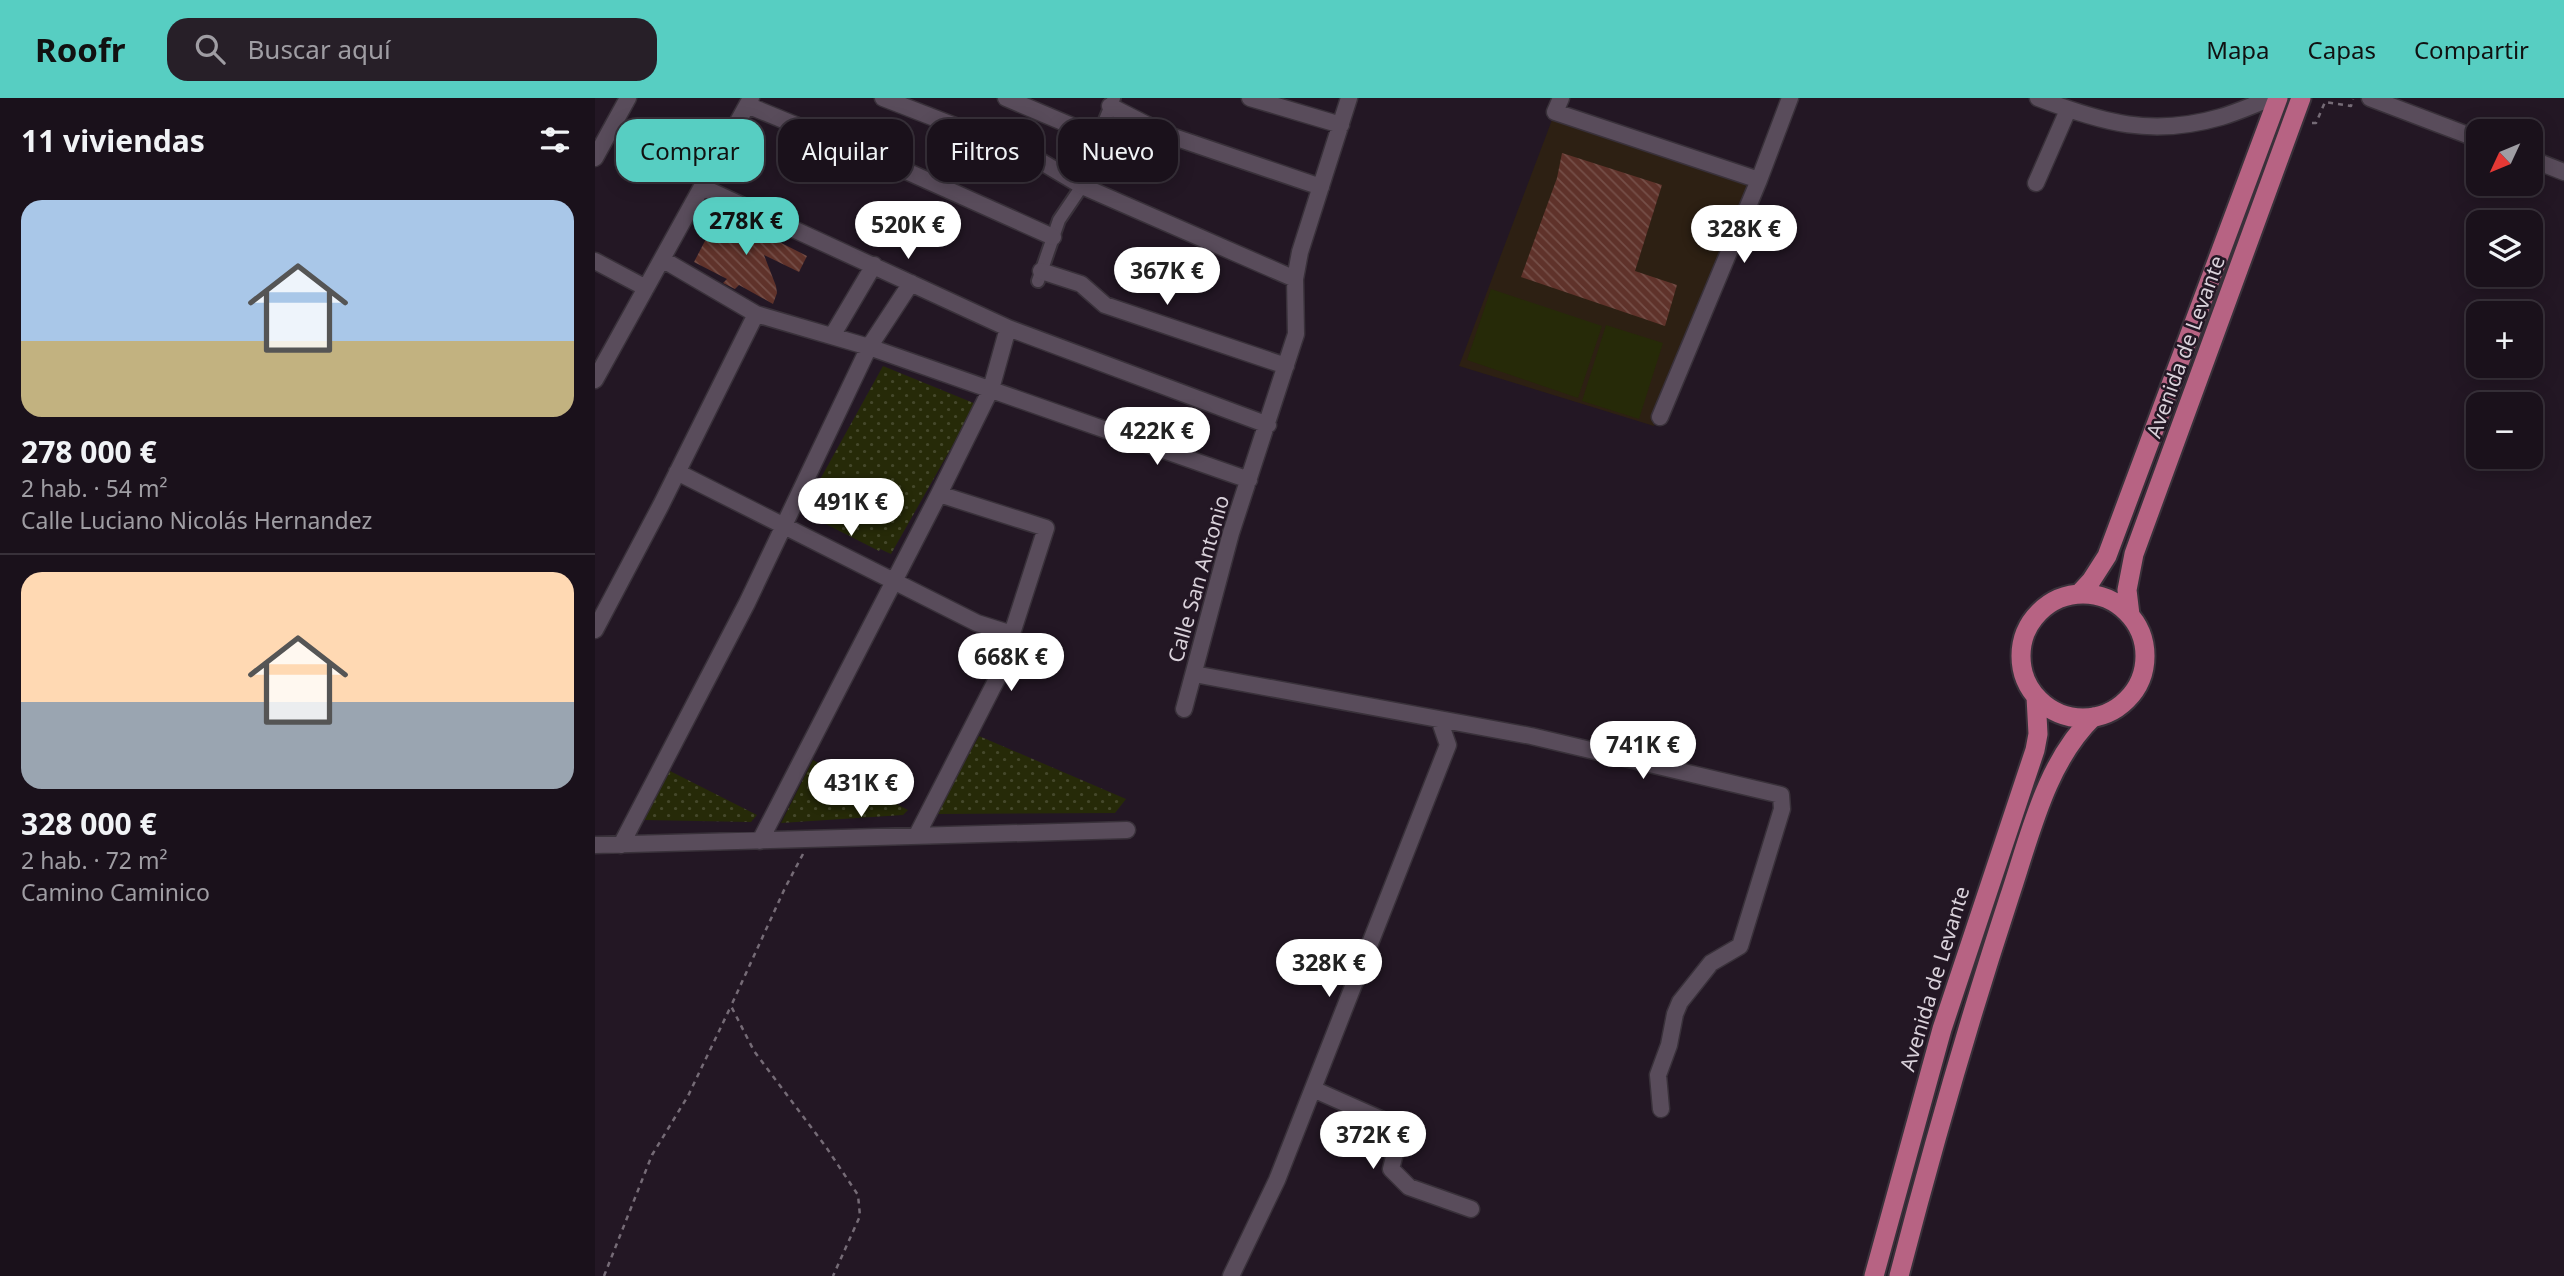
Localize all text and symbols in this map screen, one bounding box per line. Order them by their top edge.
search box [167,18,657,81]
text: Roofr [35,27,125,72]
icon: search [191,30,229,68]
text: Buscar aquí [247,31,391,67]
text: Mapa [2206,33,2270,66]
text: Capas [2308,33,2376,66]
text: Compartir [2414,33,2529,66]
chip: Comprar [616,119,764,182]
chip: Alquilar [778,119,913,182]
chip: Filtros [927,119,1044,182]
chip: Nuevo [1058,119,1178,182]
north arrow [2466,119,2543,196]
map controls [2466,119,2543,469]
text: 11 viviendas [21,120,205,161]
icon: filters [536,121,574,159]
pin: 278K € [689,198,803,257]
pin: 520K € [851,202,965,261]
text: 278K € [709,204,783,236]
pin: 328K € [1687,206,1801,265]
text: 520K € [871,208,945,240]
button: layers [2466,210,2543,287]
text: 328K € [1707,212,1781,244]
icon: home [235,245,361,371]
pin: 367K € [1110,248,1224,307]
street label: Avenida de Levante [2139,252,2231,442]
text: 367K € [1130,254,1204,286]
button: + [2466,301,2543,378]
button: − [2466,392,2543,469]
pin: 422K € [1100,408,1214,467]
text: 422K € [1120,414,1194,446]
text: 278 000 € [21,431,157,472]
text: 2 hab. · 54 m² [21,472,168,504]
pin: 491K € [794,478,908,538]
text: 491K € [814,485,888,517]
street label: Calle San Antonio [1161,492,1235,666]
text: Calle Luciano Nicolás Hernandez [21,504,372,536]
icon: home [235,617,361,743]
pin: 668K € [954,634,1068,693]
text: 668K € [974,640,1048,672]
pin: 741K € [1586,722,1700,781]
text: 741K € [1606,728,1680,760]
pin: 431K € [804,760,918,819]
text: 431K € [824,766,898,798]
text: 328 000 € [21,803,157,844]
text: 2 hab. · 72 m² [21,844,168,876]
text: Camino Caminico [21,876,210,908]
street label: Avenida de Levante [1893,883,1975,1075]
pin: 328K € [1272,940,1386,999]
text: 328K € [1292,946,1366,978]
pin: 372K € [1316,1112,1430,1171]
text: 372K € [1336,1118,1410,1150]

